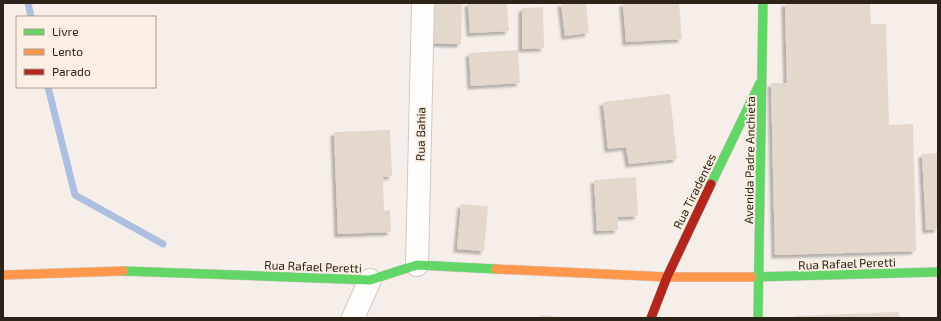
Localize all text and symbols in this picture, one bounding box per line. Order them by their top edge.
legend [16,16,156,88]
text: Livre [52,24,79,38]
text: Lento [52,44,83,58]
text: Parado [52,64,91,78]
street label: Avenida Padre Anchieta [741,96,757,224]
street label: Rua Bahia [413,107,427,161]
street label: Rua Tiradentes [670,151,718,231]
street label: Rua Rafael Peretti [798,254,896,272]
street label: Rua Rafael Peretti [264,257,362,275]

